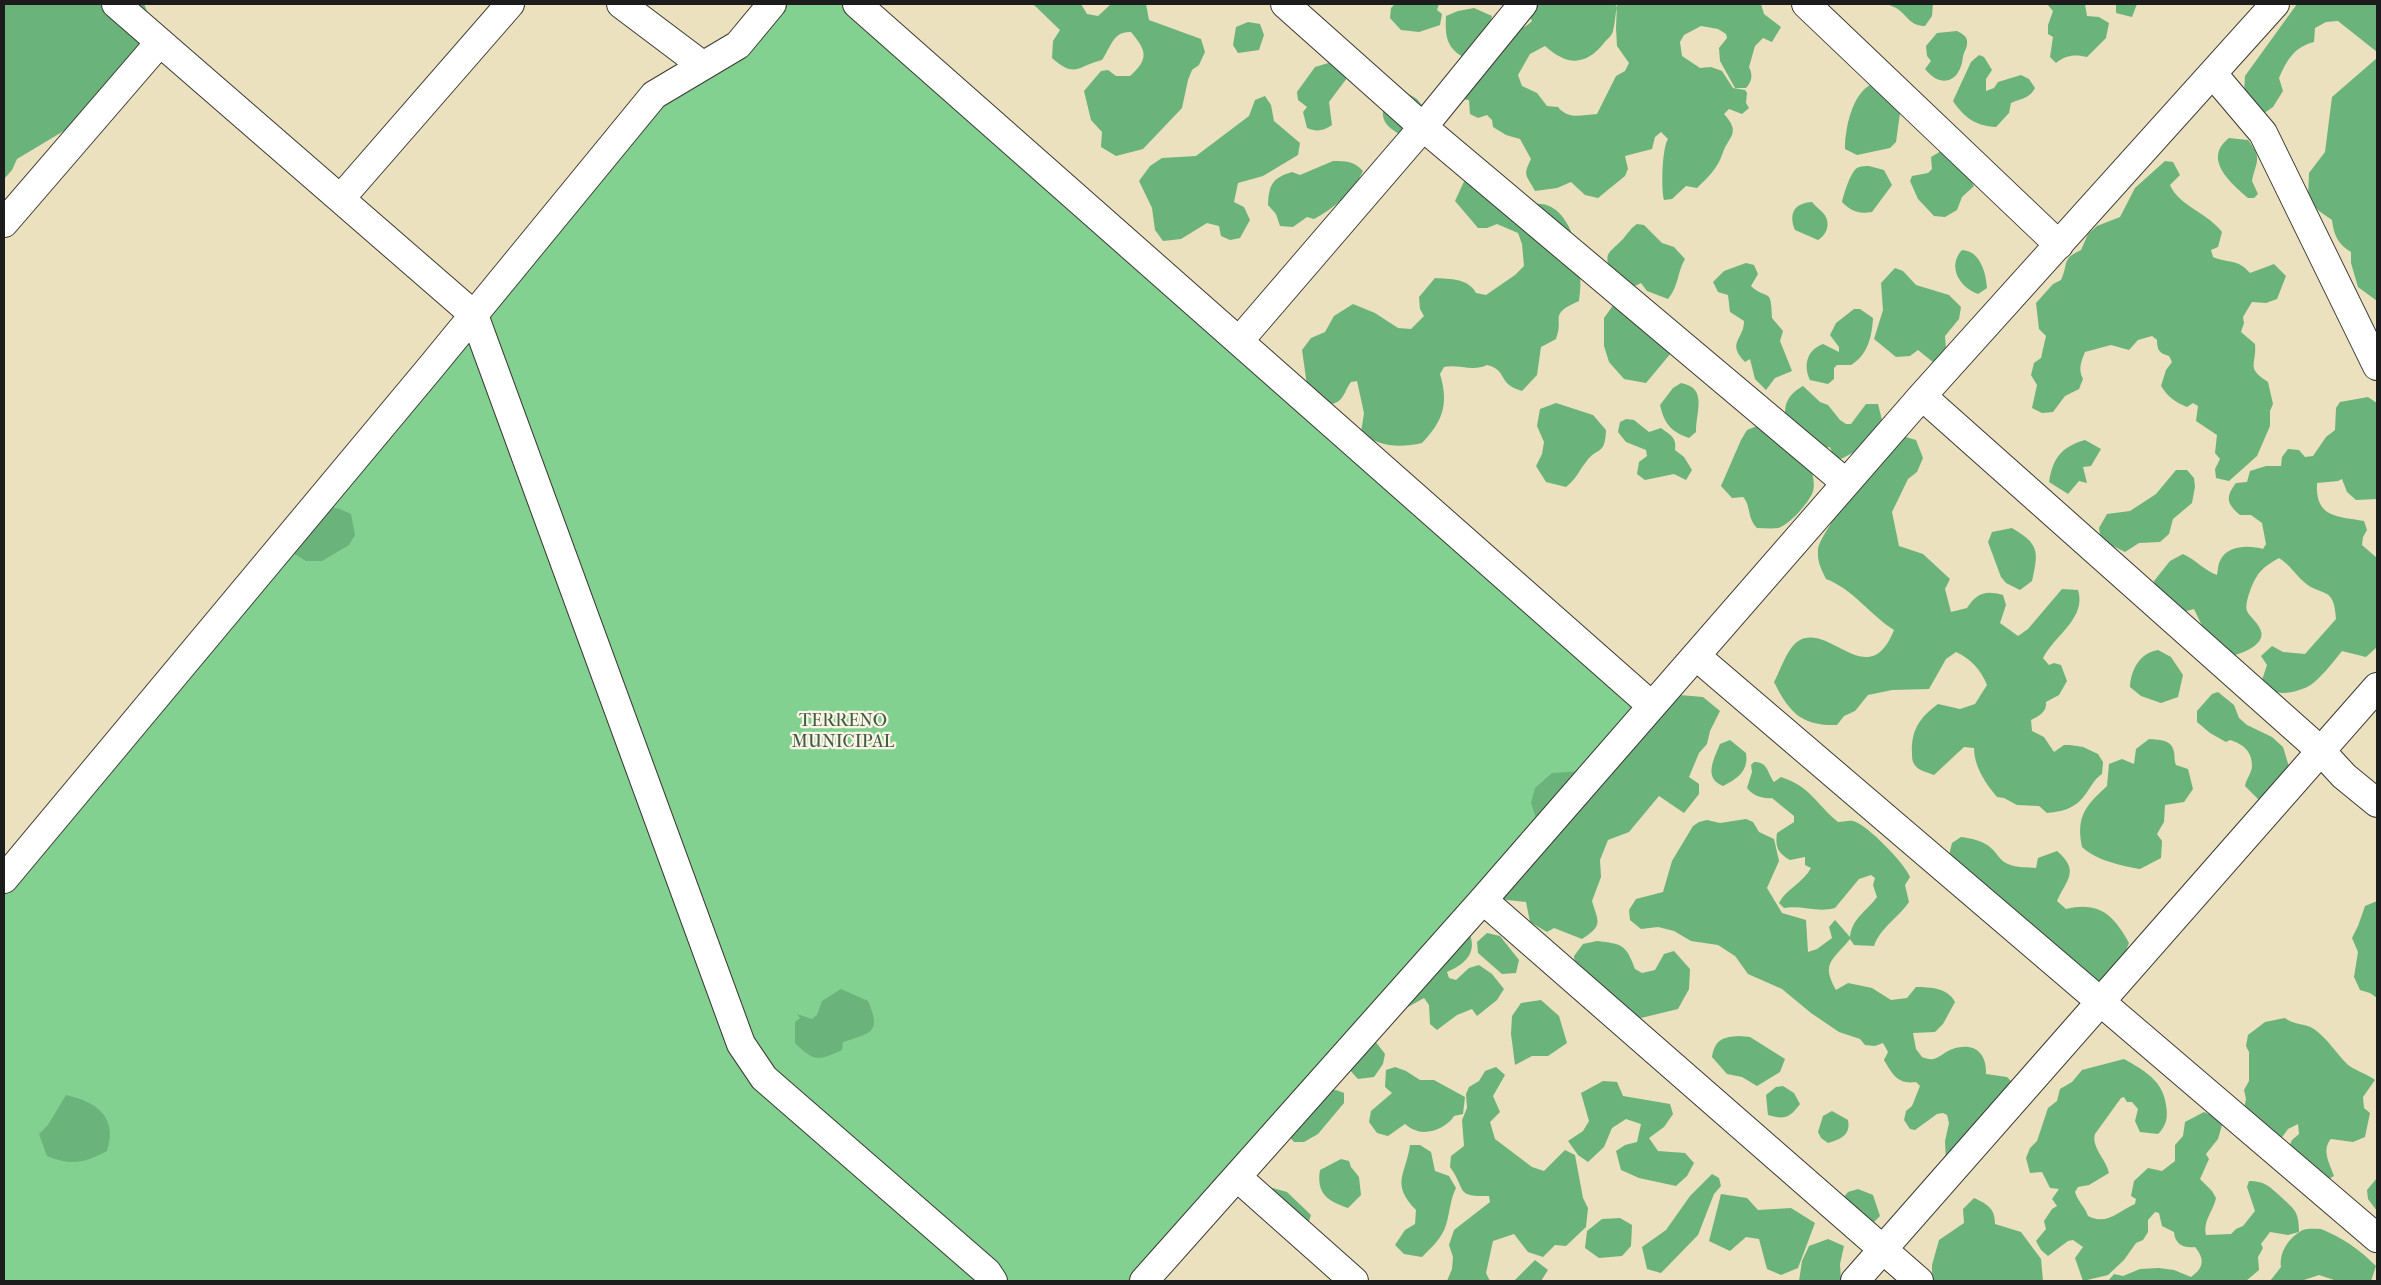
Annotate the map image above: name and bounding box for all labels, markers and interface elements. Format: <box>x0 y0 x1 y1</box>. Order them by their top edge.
park label: TERRENO MUNICIPAL <box>792 711 894 754</box>

